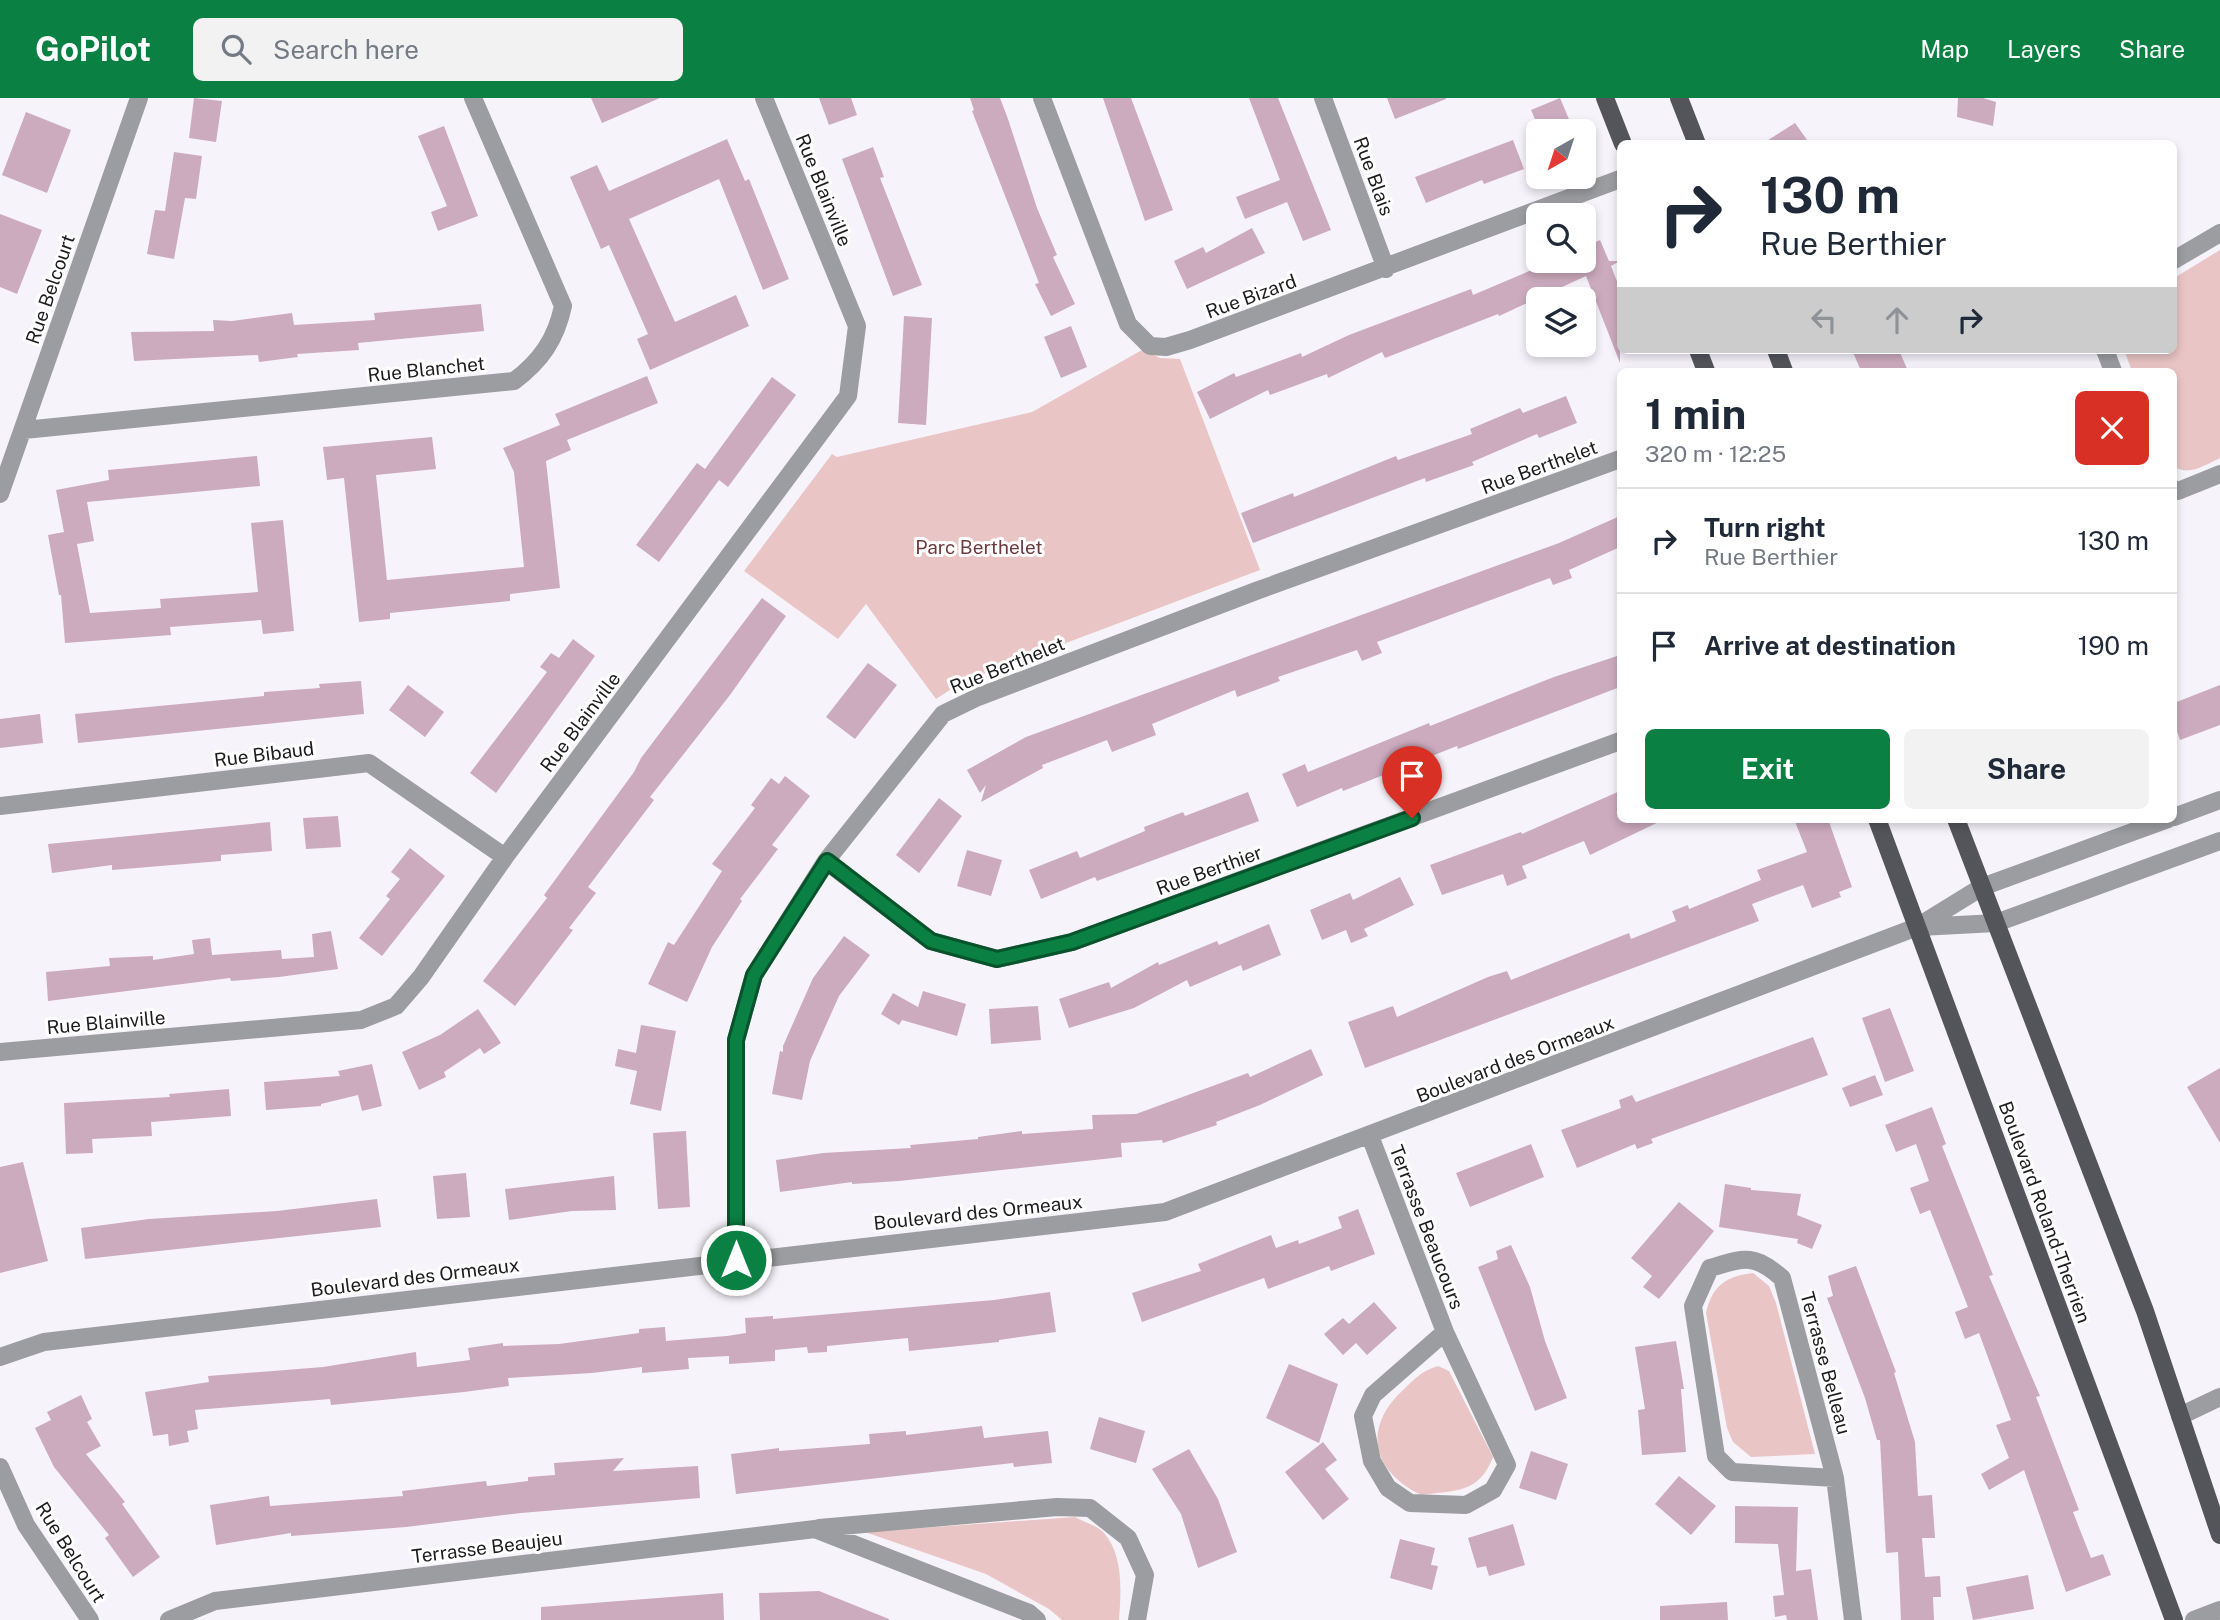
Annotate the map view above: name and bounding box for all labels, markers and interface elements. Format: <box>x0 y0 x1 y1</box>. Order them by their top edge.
search box <box>193 18 683 81</box>
text: GoPilot <box>35 30 151 68</box>
icon: search <box>217 30 255 68</box>
text: Search here <box>273 34 419 65</box>
text: Map <box>1920 35 1969 63</box>
text: Layers <box>2007 35 2081 63</box>
text: Share <box>2119 35 2185 63</box>
north arrow <box>1526 119 1596 189</box>
map controls <box>1526 119 1596 357</box>
street label: Rue Blainville <box>791 131 857 249</box>
street label: Rue Blais <box>1350 134 1398 218</box>
text: 130 m <box>1760 166 1900 224</box>
icon: right <box>1645 168 1736 259</box>
button: search <box>1526 203 1596 273</box>
text: Rue Berthier <box>1760 225 1947 262</box>
street label: Rue Belcourt <box>21 231 79 347</box>
street label: Rue Bizard <box>1203 269 1299 323</box>
button: layers <box>1526 287 1596 357</box>
icon: left <box>1805 301 1843 339</box>
icon: ahead <box>1878 301 1916 339</box>
icon: right <box>1951 301 1989 339</box>
street label: Rue Blanchet <box>366 352 486 386</box>
text: 1 min <box>1645 389 1746 438</box>
button: close <box>2075 391 2149 465</box>
street label: Rue Berthelet <box>1478 436 1600 498</box>
text: 320 m · 12:25 <box>1645 440 1786 467</box>
text: Turn right <box>1704 512 1826 543</box>
icon: right <box>1645 522 1683 560</box>
text: 130 m <box>2077 525 2149 556</box>
park label: Parc Berthelet <box>915 536 1043 558</box>
text: Rue Berthier <box>1704 543 1838 570</box>
icon: arrive <box>1645 627 1683 665</box>
text: Arrive at destination <box>1704 630 1956 661</box>
text: 190 m <box>2078 630 2149 661</box>
street label: Rue Berthelet <box>946 632 1068 698</box>
street label: Rue Blainville <box>535 668 625 776</box>
button: Exit <box>1645 729 1890 809</box>
button: Share <box>1904 729 2149 809</box>
street label: Rue Bibaud <box>213 737 315 771</box>
pin <box>1382 746 1442 818</box>
icon: arrive <box>1393 757 1431 795</box>
street label: Rue Berthier <box>1153 841 1265 899</box>
street label: Rue Blainville <box>46 1006 166 1038</box>
street label: Boulevard des Ormeaux <box>1413 1011 1617 1107</box>
street label: Boulevard Roland-Therrien <box>1995 1098 2095 1326</box>
street label: Terrasse Beaucours <box>1386 1142 1468 1312</box>
street label: Boulevard des Ormeaux <box>872 1190 1084 1234</box>
position arrow <box>699 1223 773 1297</box>
street label: Boulevard des Ormeaux <box>309 1253 521 1301</box>
street label: Terrasse Belleau <box>1796 1289 1856 1437</box>
street label: Rue Belcourt <box>31 1498 111 1606</box>
street label: Terrasse Beaujeu <box>410 1527 564 1567</box>

